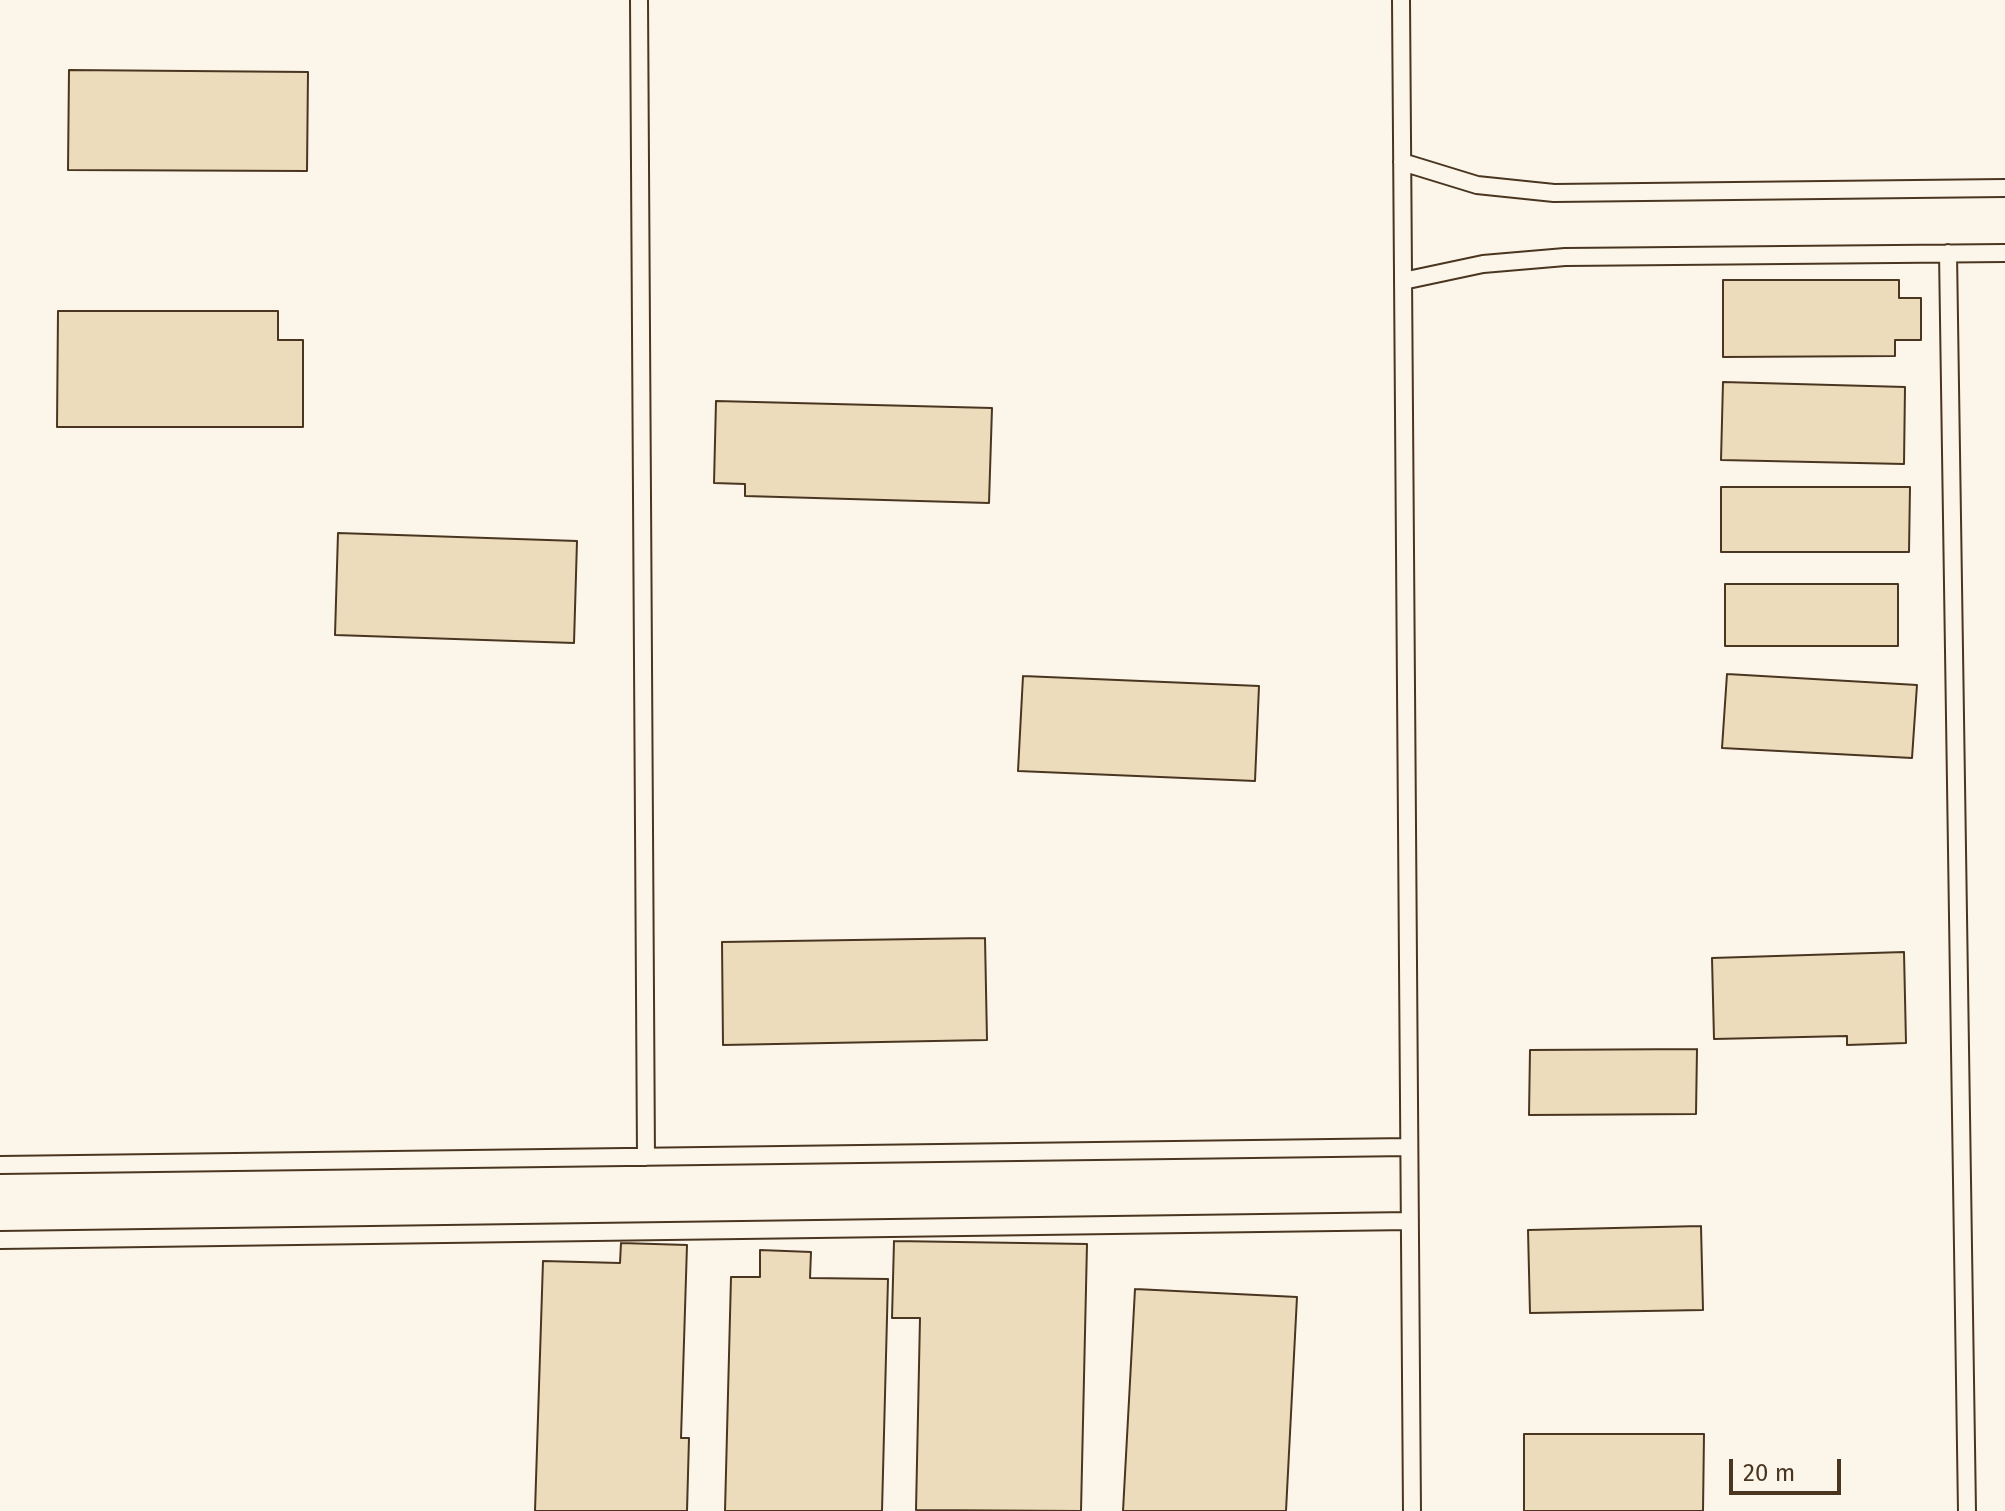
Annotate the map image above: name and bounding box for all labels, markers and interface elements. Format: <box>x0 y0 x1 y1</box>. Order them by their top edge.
scale bar <box>1733 1443 1845 1493</box>
text: 20 m <box>1743 1459 1795 1487</box>

